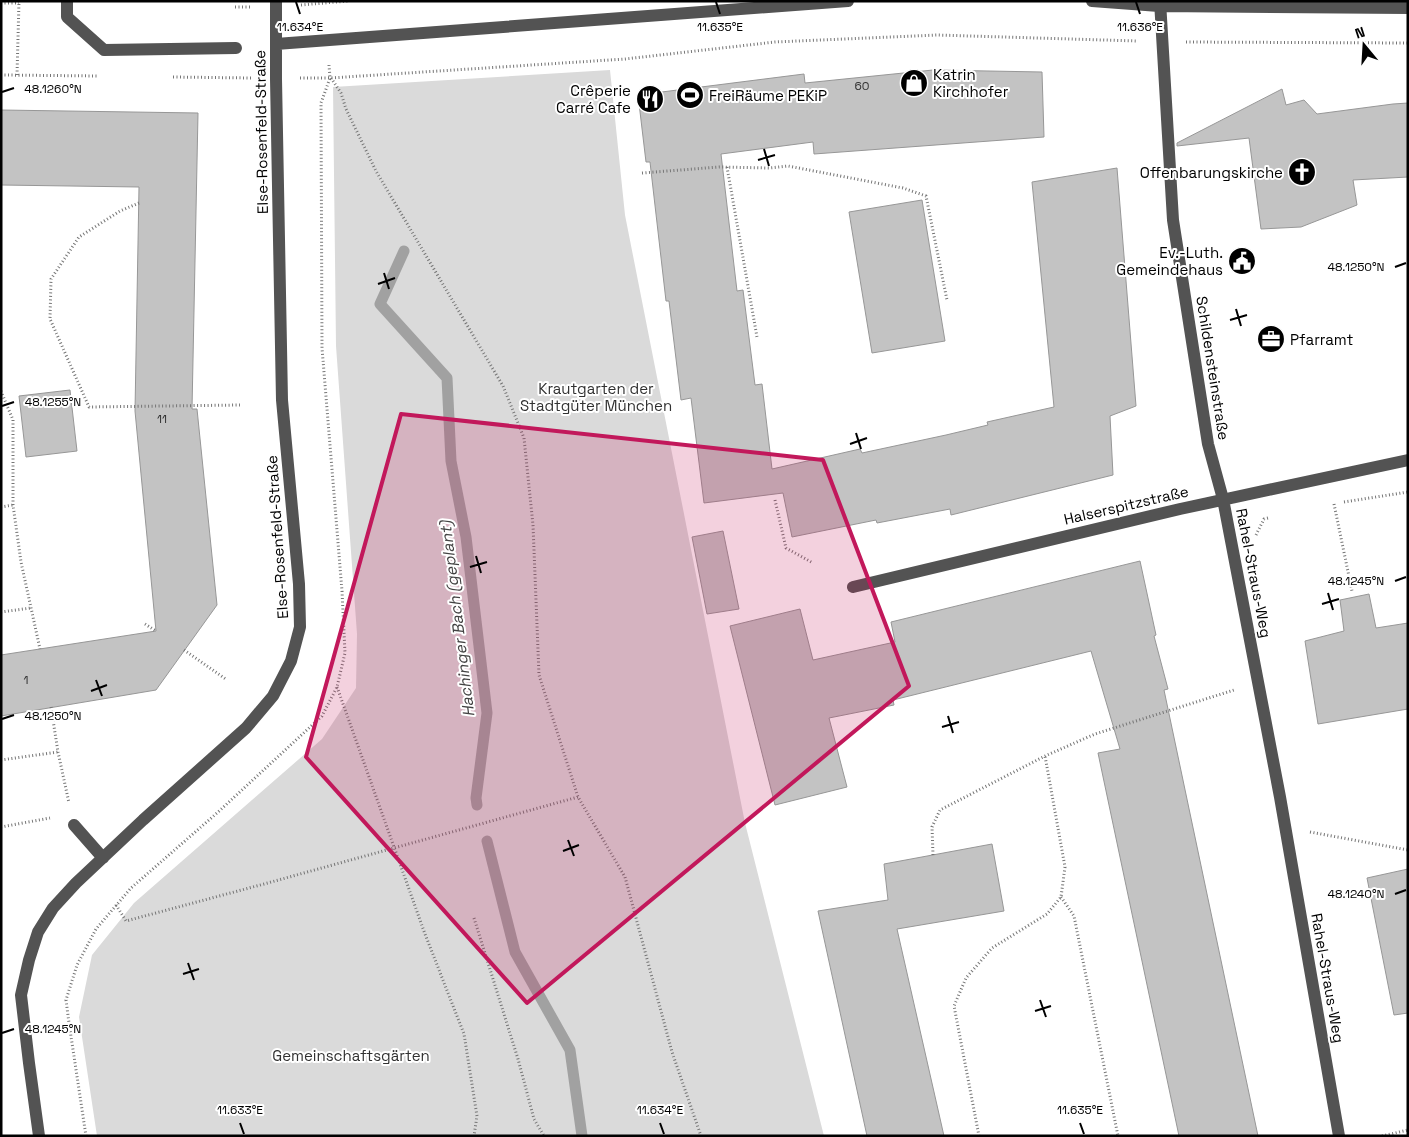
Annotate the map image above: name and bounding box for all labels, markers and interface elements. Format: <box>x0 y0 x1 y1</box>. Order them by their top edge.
text: 11.634°E <box>277 19 323 35</box>
text: 11.635°E <box>697 19 743 35</box>
text: 11.636°E <box>1117 19 1163 35</box>
north arrow <box>1339 20 1389 70</box>
text: N <box>1353 23 1367 43</box>
street label: Else-Rosenfeld-Straße <box>250 50 272 214</box>
place label: Katrin Kirchhofer <box>933 65 1009 101</box>
shop icon: Katrin Kirchhofer <box>899 68 929 98</box>
house number: 60 <box>854 78 870 94</box>
sports icon: FreiRäume PEKiP <box>675 80 705 110</box>
text: 48.1260°N <box>24 81 82 97</box>
place label: Crêperie Carré Cafe <box>556 81 631 117</box>
restaurant icon: Crêperie Carré Cafe <box>635 84 665 114</box>
place label: FreiRäume PEKiP <box>709 86 827 105</box>
church icon: Offenbarungskirche <box>1287 157 1317 187</box>
place label: Offenbarungskirche <box>1140 163 1283 182</box>
place label: Ev.-Luth. Gemeindehaus <box>1116 243 1223 279</box>
public building icon: Ev.-Luth. Gemeindehaus <box>1227 246 1257 276</box>
text: 48.1250°N <box>1327 259 1385 275</box>
street label: Schildensteinstraße <box>1192 295 1234 441</box>
office icon: Pfarramt <box>1256 324 1286 354</box>
place label: Pfarramt <box>1290 330 1353 349</box>
park label: Krautgarten der Stadtgüter München <box>520 379 672 415</box>
text: 48.1255°N <box>25 394 81 410</box>
house number: 11 <box>157 411 167 427</box>
street label: Else-Rosenfeld-Straße <box>262 454 292 619</box>
street label: Halserspitzstraße <box>1062 481 1190 529</box>
street label: Rahel-Straus-Weg <box>1232 507 1276 639</box>
water label: Hachinger Bach (geplant) <box>434 518 479 718</box>
text: 48.1245°N <box>1328 573 1384 589</box>
house number: 1 <box>23 672 29 688</box>
text: 48.1250°N <box>24 708 82 724</box>
text: 48.1240°N <box>1327 886 1385 902</box>
street label: Rahel-Straus-Weg <box>1307 912 1349 1044</box>
text: 48.1245°N <box>25 1021 81 1037</box>
park label: Gemeinschaftsgärten <box>272 1046 430 1065</box>
text: 11.633°E <box>217 1102 263 1118</box>
text: 11.634°E <box>637 1102 683 1118</box>
text: 11.635°E <box>1057 1102 1103 1118</box>

